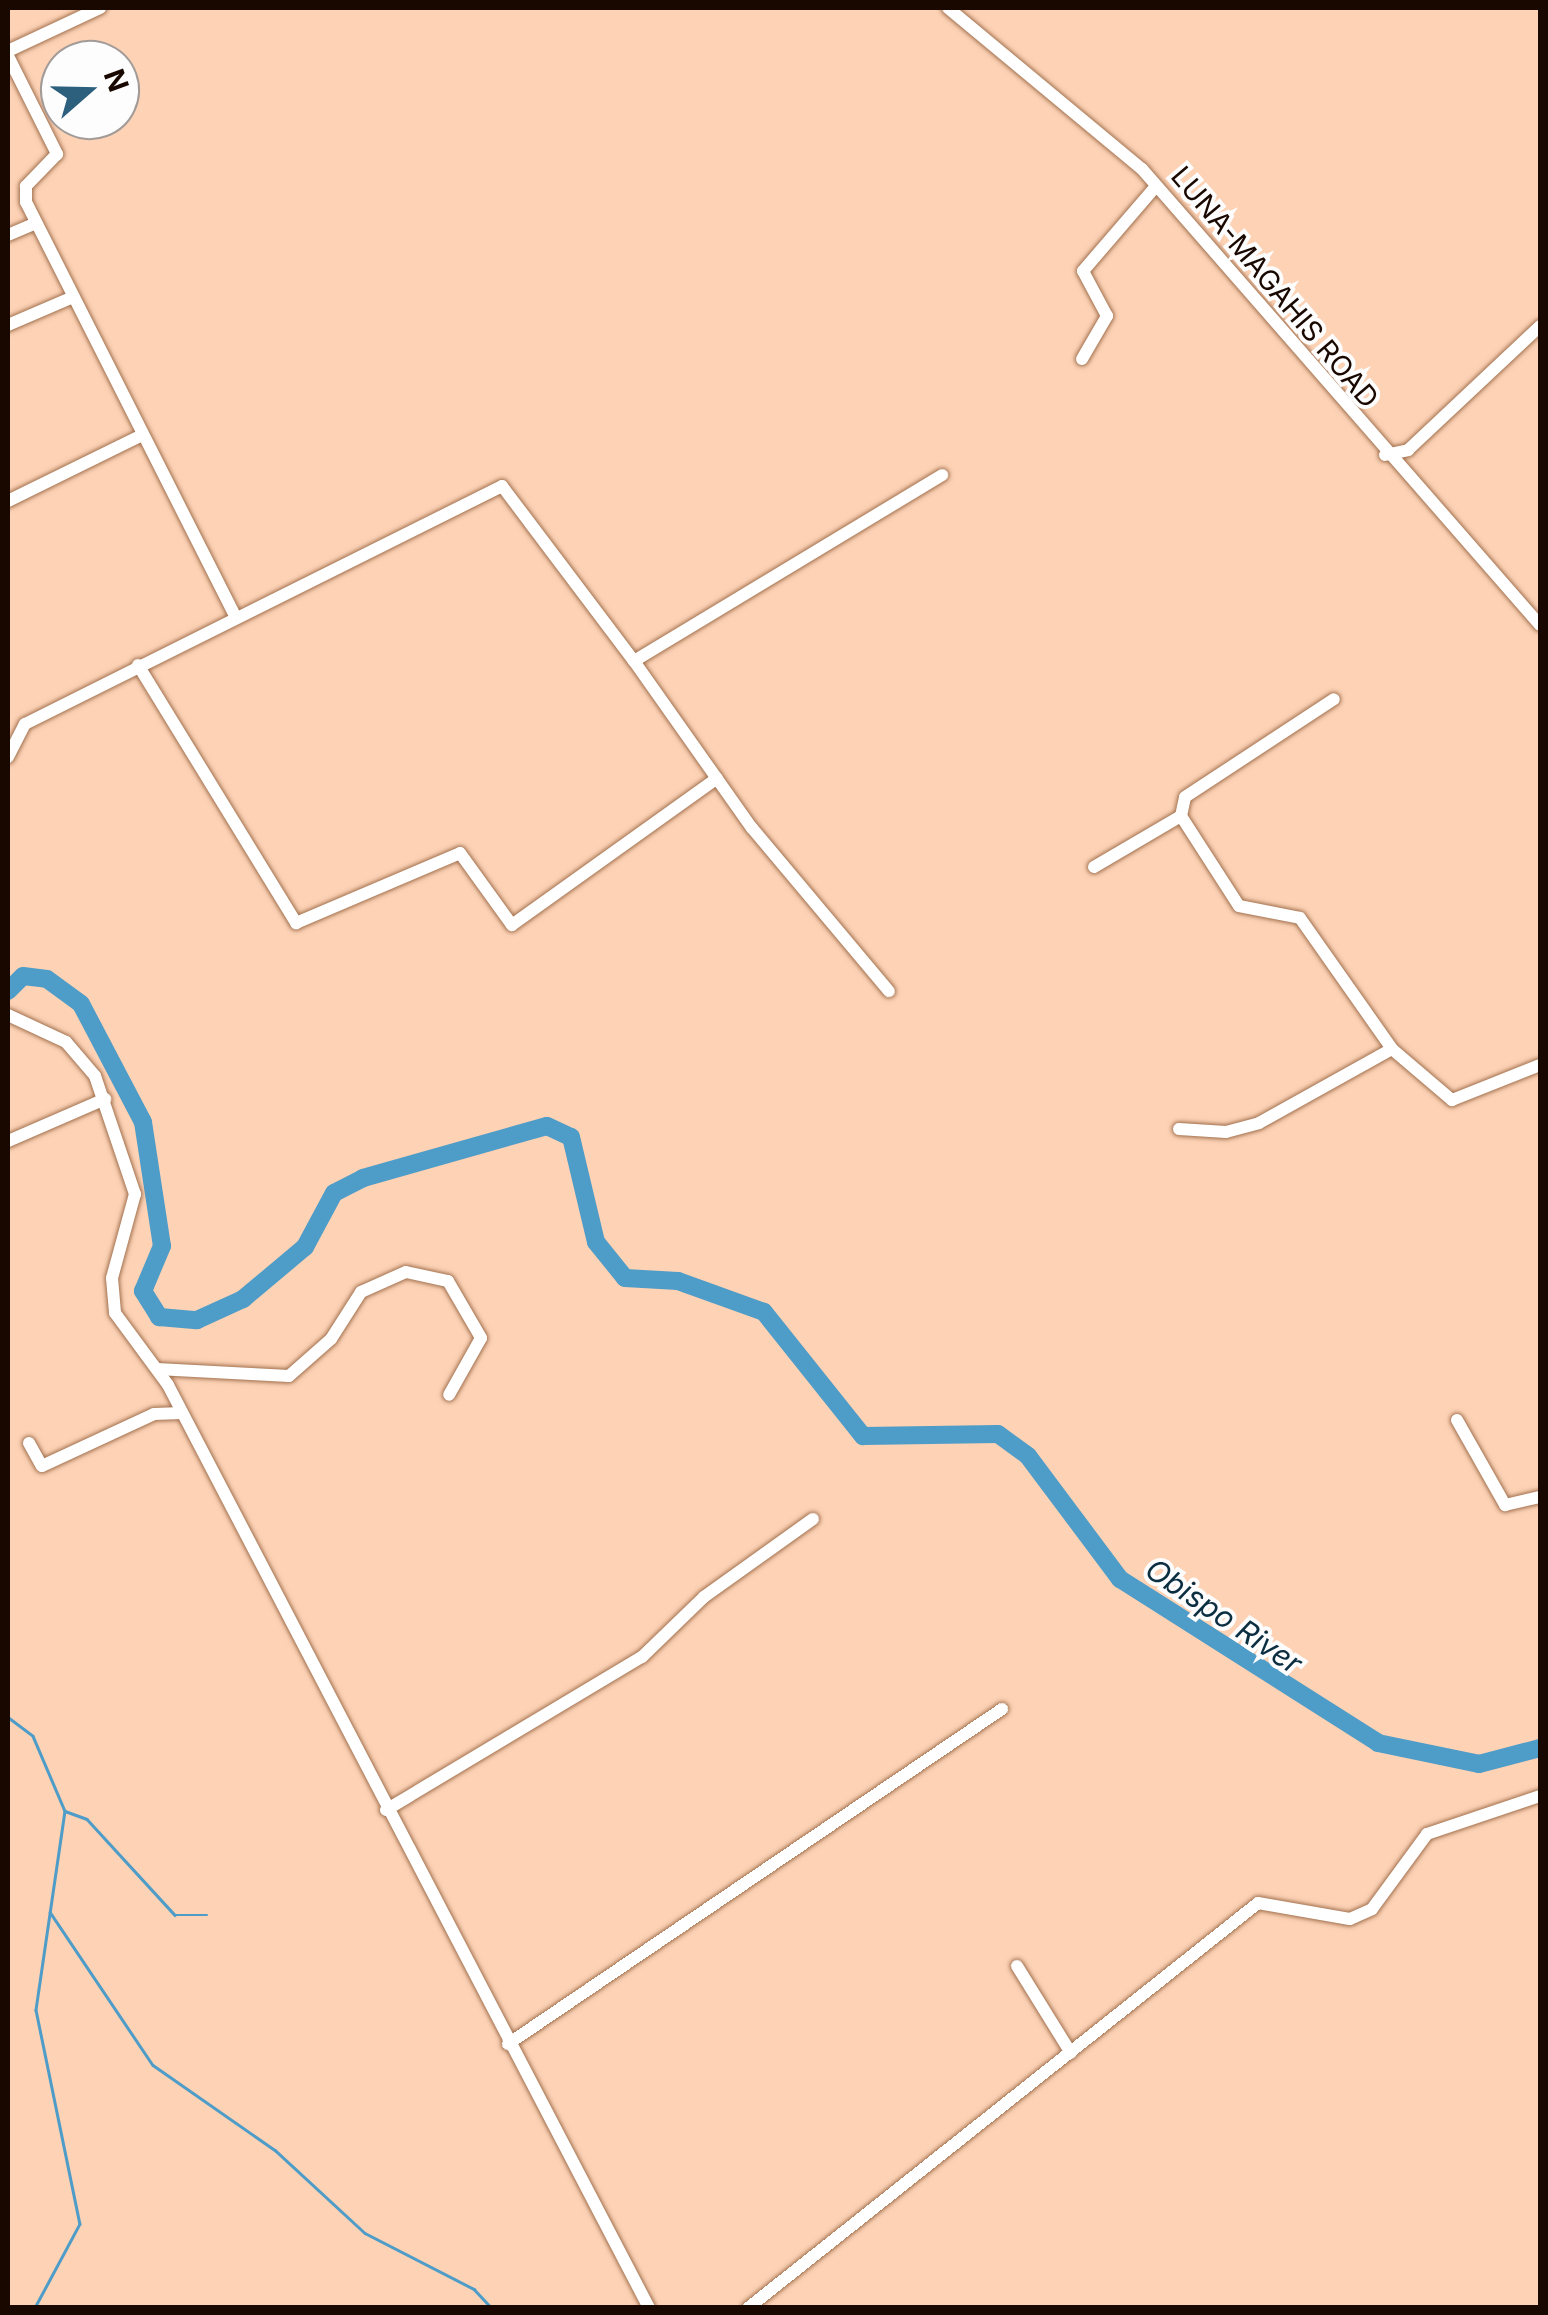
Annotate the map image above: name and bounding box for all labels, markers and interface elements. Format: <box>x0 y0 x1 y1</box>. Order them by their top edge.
north arrow <box>40 40 140 140</box>
text: N <box>97 65 136 96</box>
street label: LUNA-MAGAHIS ROAD <box>1164 160 1386 414</box>
water label: Obispo River <box>1139 1551 1309 1681</box>

